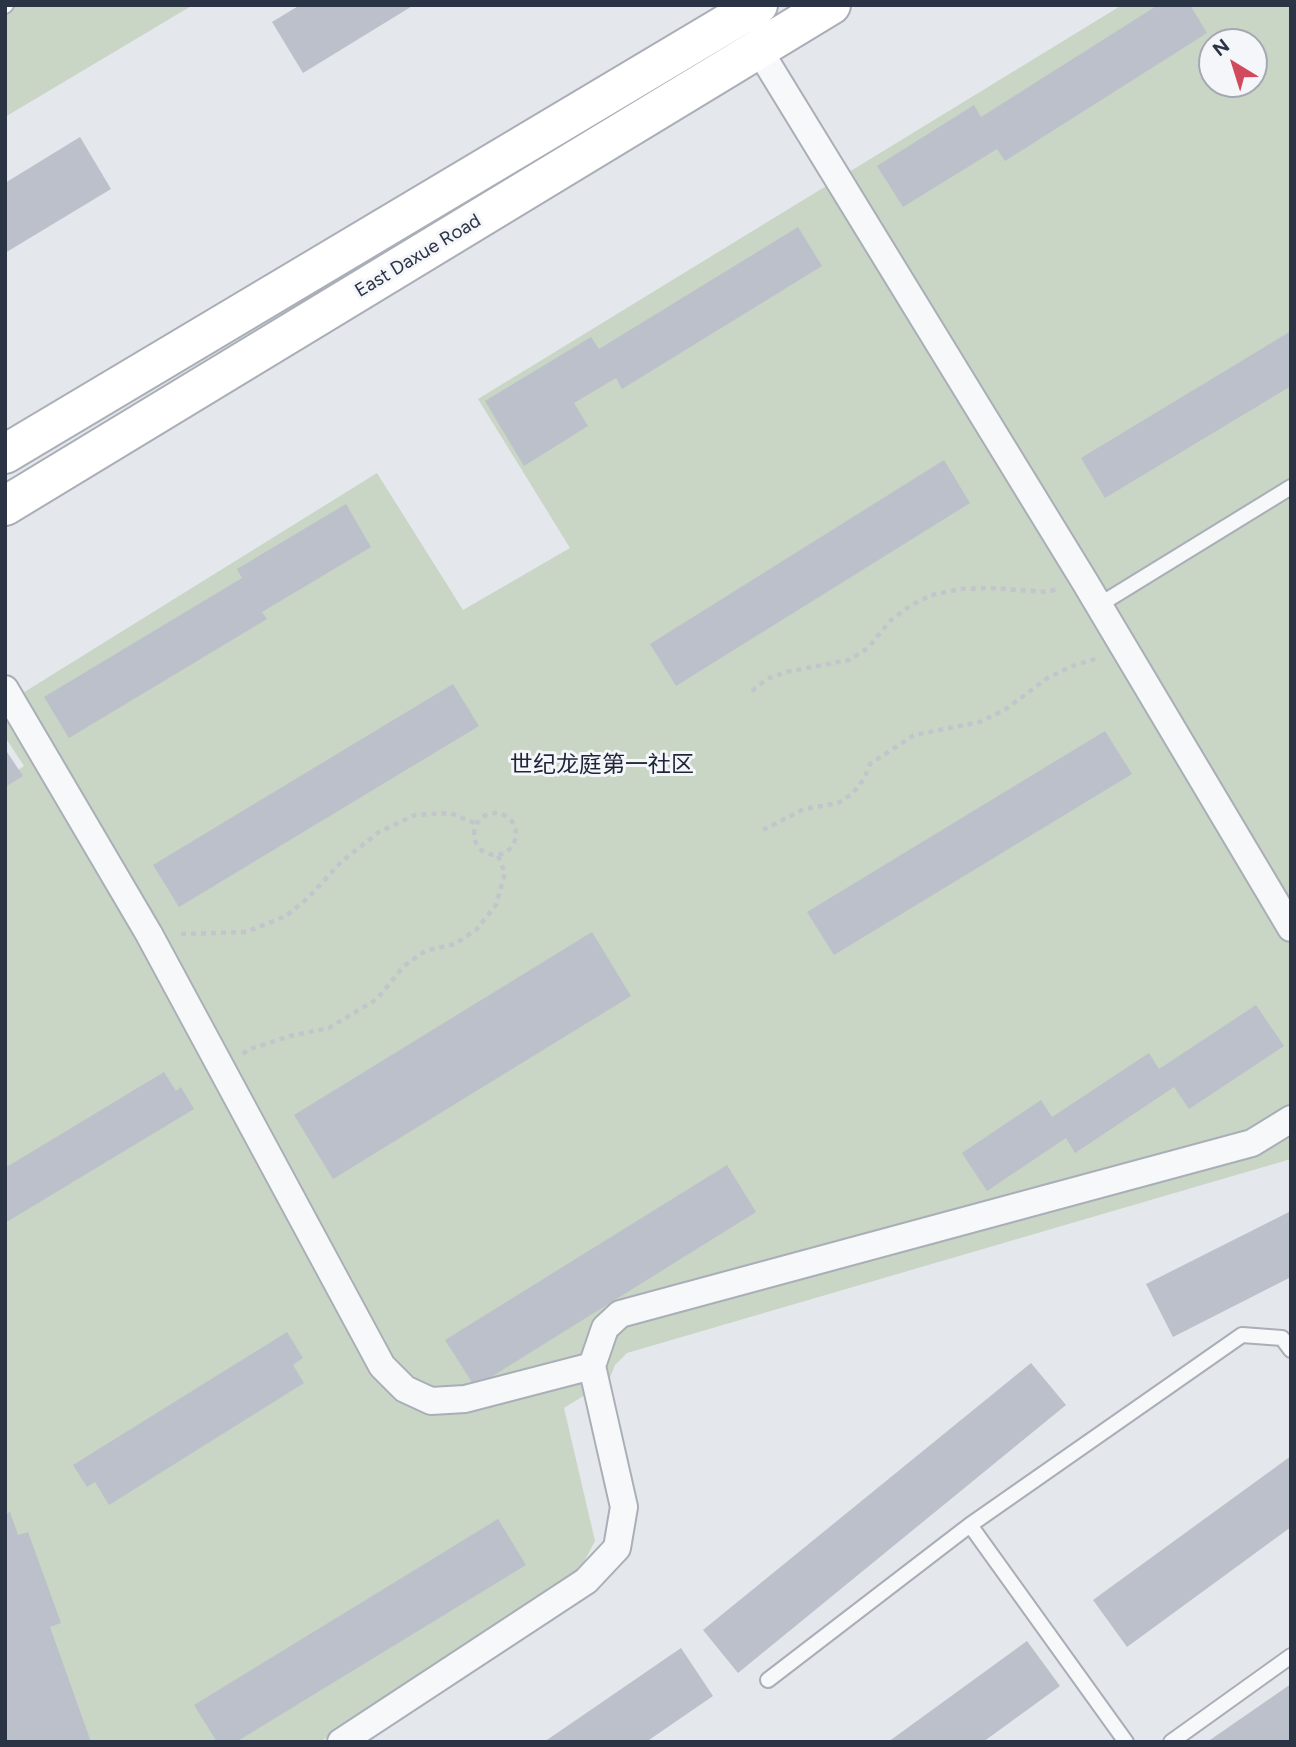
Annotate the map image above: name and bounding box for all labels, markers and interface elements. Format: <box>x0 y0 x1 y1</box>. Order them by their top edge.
north arrow <box>1198 28 1268 98</box>
text: N <box>1208 34 1234 61</box>
street label: East Daxue Road <box>351 209 485 303</box>
district label: 世纪龙庭第一社区 <box>510 751 694 779</box>

